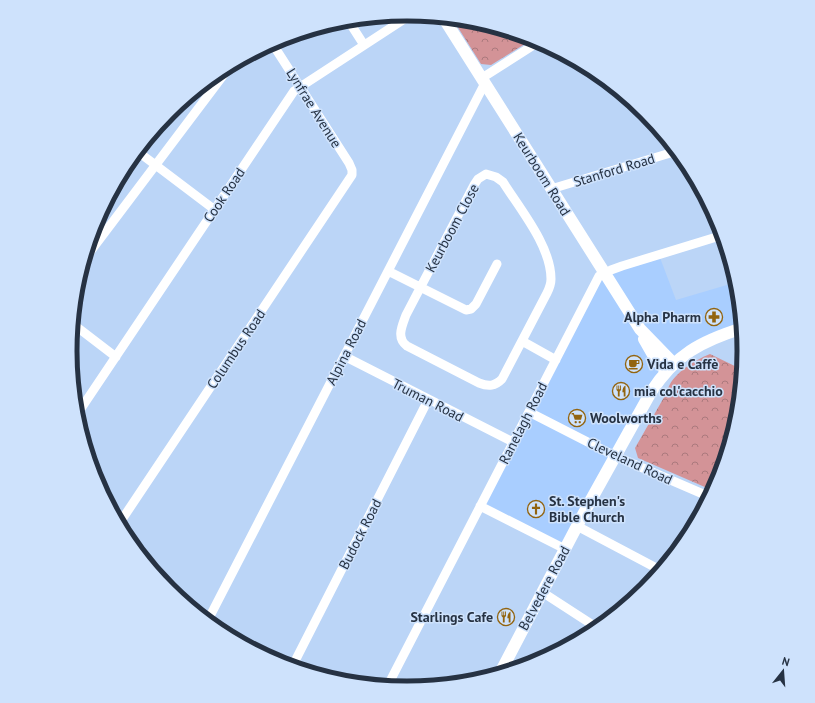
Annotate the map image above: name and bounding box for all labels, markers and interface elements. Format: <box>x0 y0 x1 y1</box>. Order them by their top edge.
street label: Lynfrae Avenue <box>282 65 346 151</box>
street label: Keurboom Road <box>509 129 575 219</box>
street label: Stanford Road <box>571 149 657 191</box>
street label: Cook Road <box>199 164 249 226</box>
street label: Keurboom Close <box>421 181 483 275</box>
street label: Columbus Road <box>203 306 269 392</box>
pharmacy icon: Alpha Pharm <box>704 307 724 327</box>
place label: Alpha Pharm <box>624 308 701 326</box>
street label: Alpina Road <box>322 316 370 388</box>
cafe icon: Vida e Caffè <box>624 354 644 374</box>
place label: Vida e Caffè <box>646 355 718 373</box>
street label: Truman Road <box>389 374 467 426</box>
street label: Ranelagh Road <box>495 379 551 467</box>
restaurant icon: mia col'cacchio <box>611 381 631 401</box>
place label: mia col'cacchio <box>634 382 723 400</box>
supermarket icon: Woolworths <box>567 408 587 428</box>
place label: Woolworths <box>590 409 662 427</box>
street label: Cleveland Road <box>584 433 676 489</box>
place label: St. Stephen's Bible Church <box>549 492 625 526</box>
street label: Budock Road <box>335 496 385 572</box>
church icon: St. Stephen's Bible Church <box>526 499 546 519</box>
street label: Belvedere Road <box>514 543 574 633</box>
restaurant icon: Starlings Cafe <box>496 607 516 627</box>
place label: Starlings Cafe <box>410 608 493 626</box>
north arrow <box>763 651 803 691</box>
text: N <box>780 654 791 669</box>

